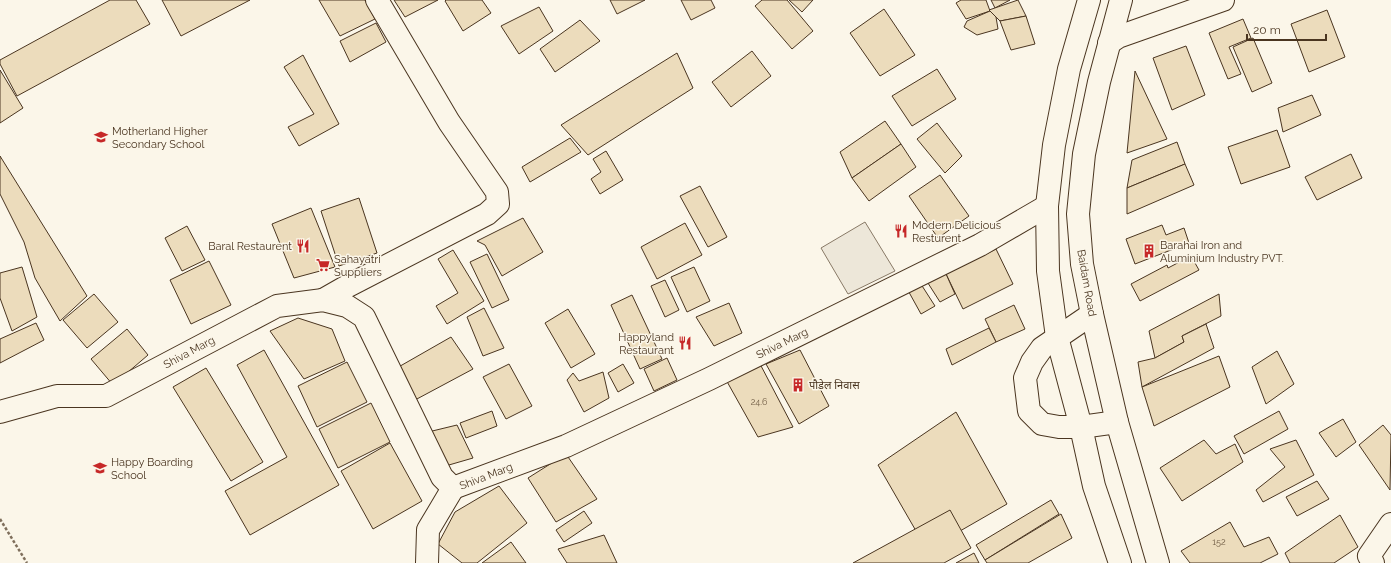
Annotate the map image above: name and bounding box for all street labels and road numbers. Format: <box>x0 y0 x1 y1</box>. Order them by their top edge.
street label: Baidam Road <box>1074 249 1099 318</box>
street label: Shiva Marg <box>754 325 810 362</box>
street label: Shiva Marg <box>161 334 217 371</box>
street label: Shiva Marg <box>458 460 515 493</box>

